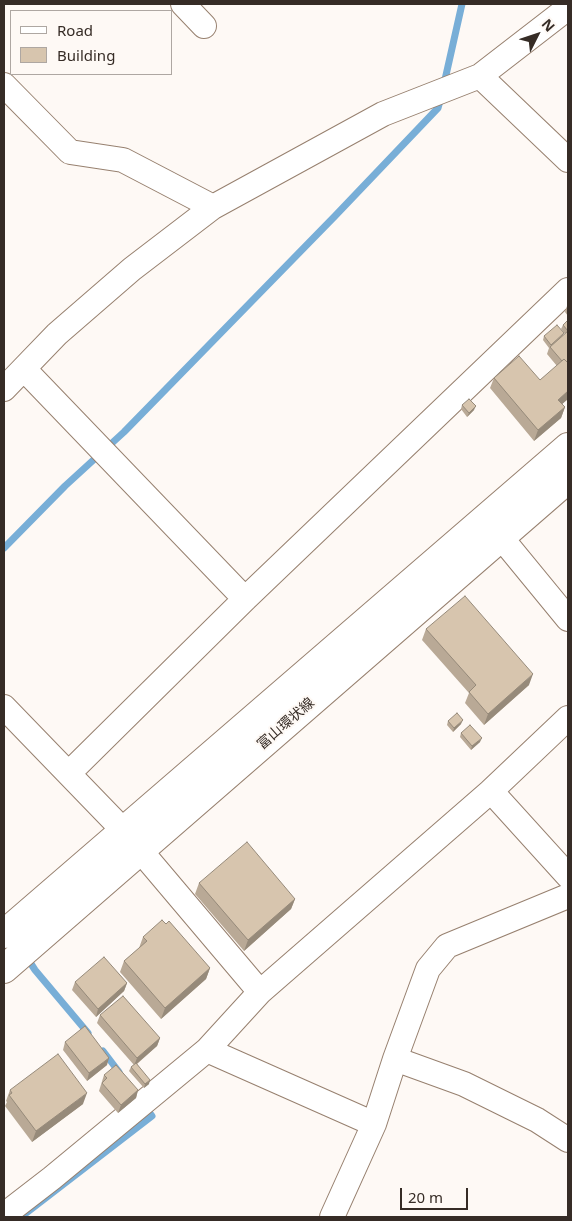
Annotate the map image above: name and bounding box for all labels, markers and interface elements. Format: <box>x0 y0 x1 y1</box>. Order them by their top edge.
legend <box>10 10 172 75</box>
north arrow <box>512 10 562 60</box>
text: N <box>538 14 560 35</box>
text: Road <box>57 20 93 40</box>
text: Building <box>57 45 115 65</box>
street label: 富山環状線 <box>254 695 318 753</box>
scale bar <box>402 1178 470 1210</box>
text: 20 m <box>408 1187 443 1207</box>

